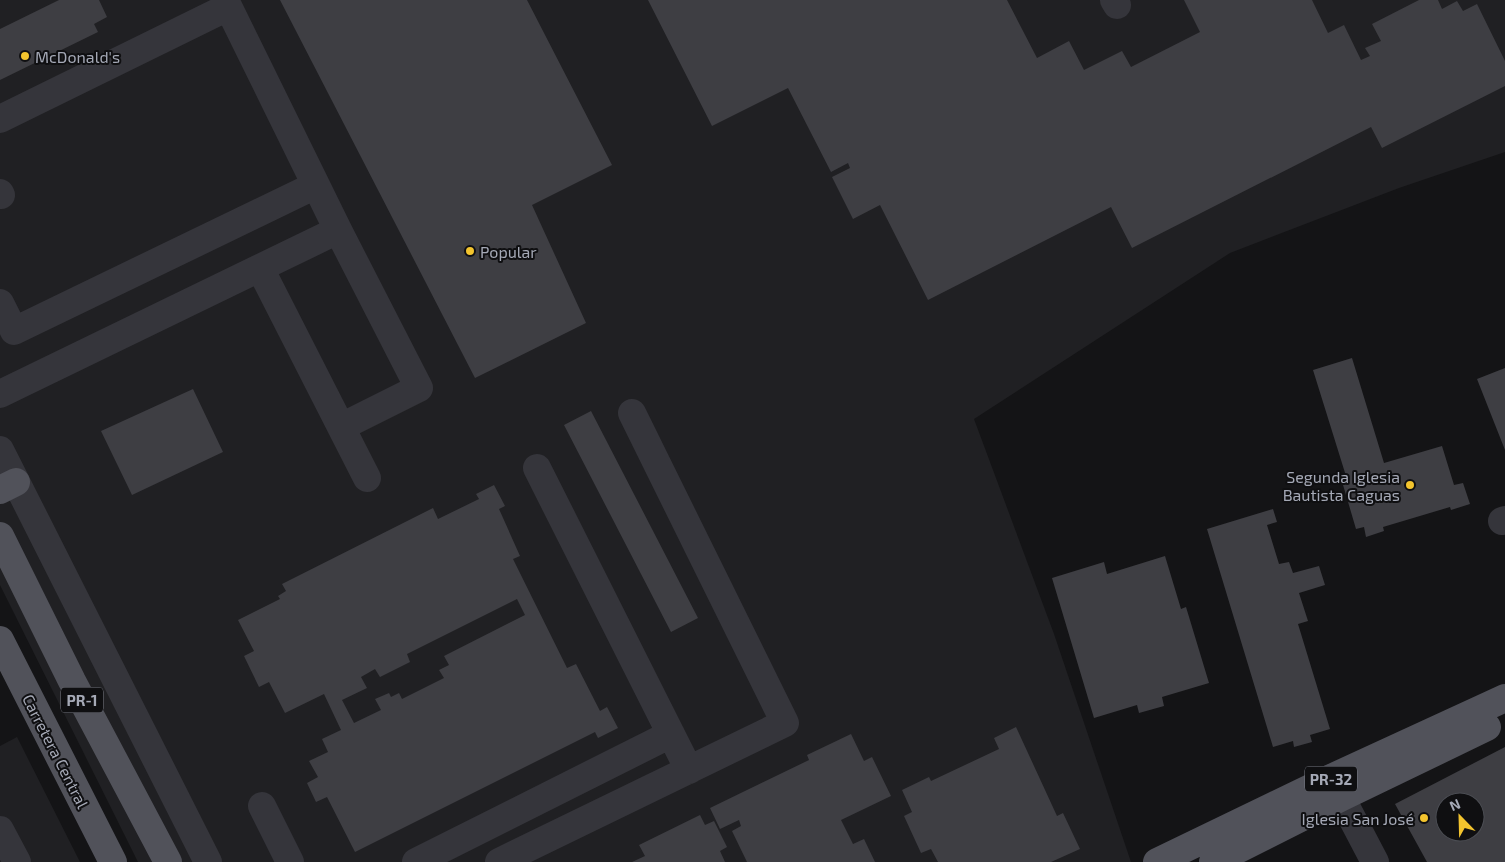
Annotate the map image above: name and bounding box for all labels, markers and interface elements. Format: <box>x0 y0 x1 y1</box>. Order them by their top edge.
place label: McDonald's <box>35 47 120 66</box>
marker: McDonald's <box>19 50 31 62</box>
place label: Popular <box>480 242 537 261</box>
marker: Popular <box>464 245 476 257</box>
place label: Segunda Iglesia Bautista Caguas <box>1283 467 1400 504</box>
marker: Segunda Iglesia Bautista Caguas <box>1404 479 1416 491</box>
road number: PR-1 <box>61 688 103 712</box>
street label: Carretera Central <box>19 691 93 811</box>
road number: PR-32 <box>1305 766 1357 792</box>
north arrow <box>1435 792 1485 842</box>
text: N <box>1447 795 1463 814</box>
place label: Iglesia San José <box>1302 809 1414 828</box>
marker: Iglesia San José <box>1418 812 1430 824</box>

